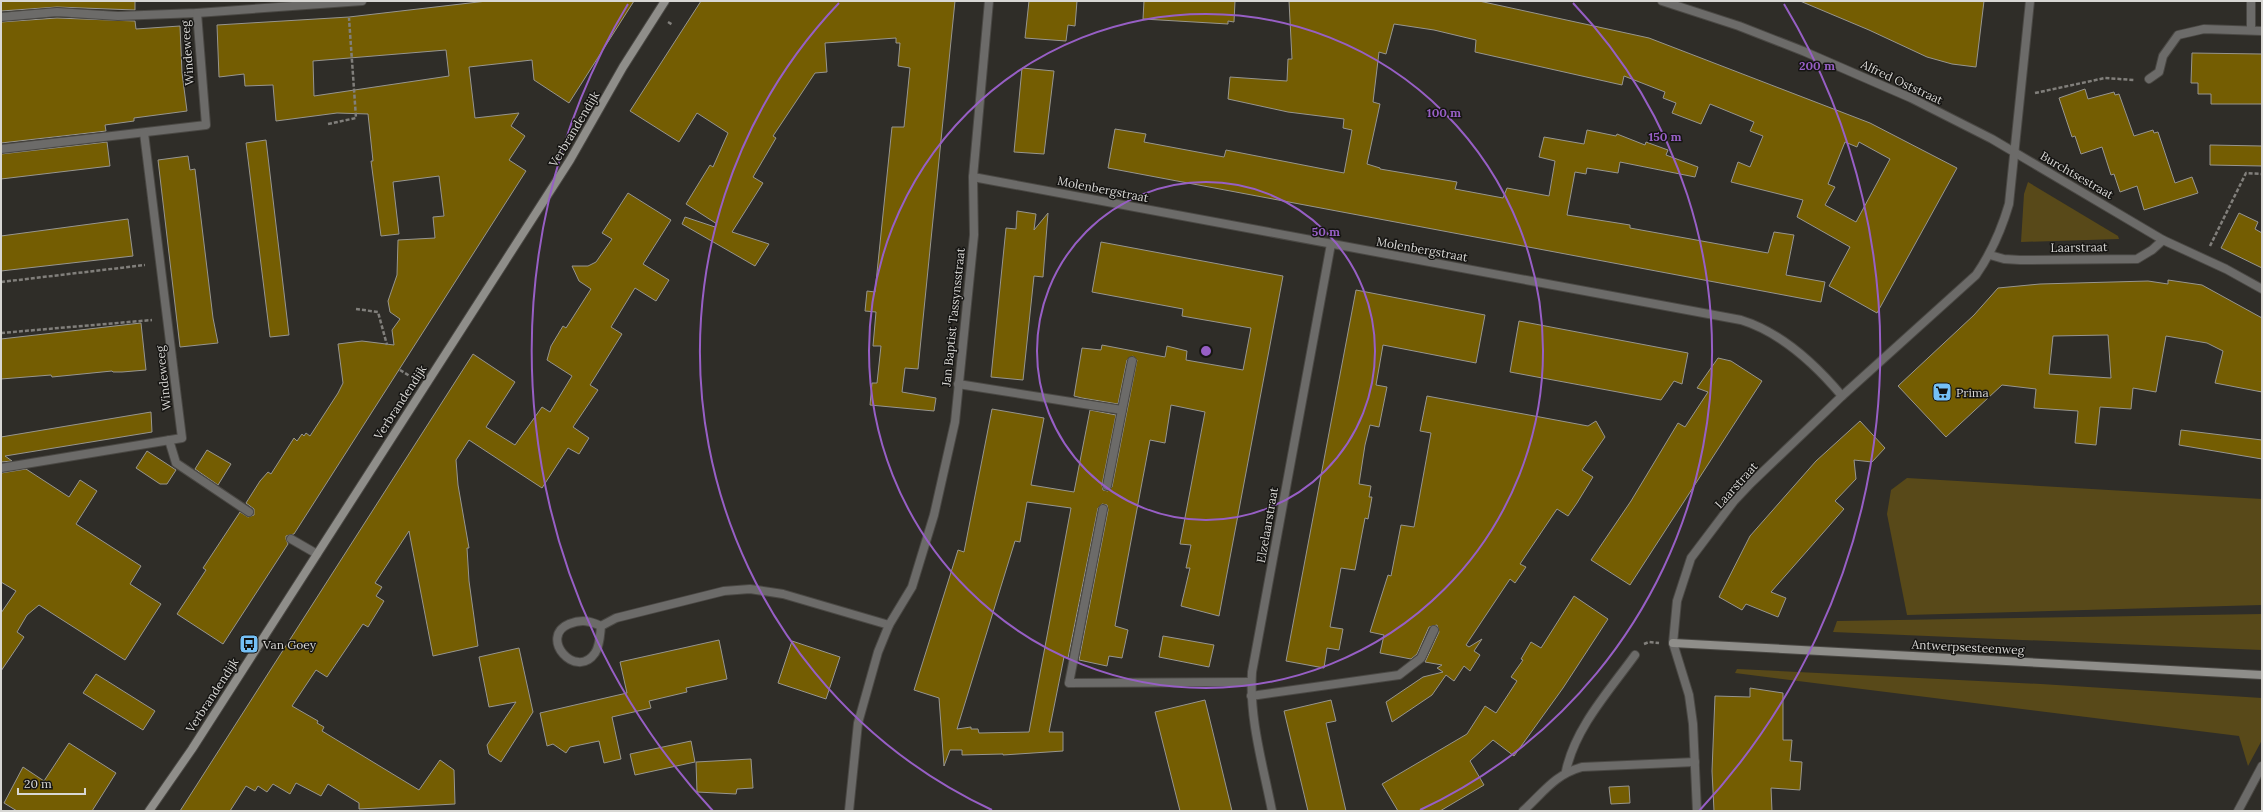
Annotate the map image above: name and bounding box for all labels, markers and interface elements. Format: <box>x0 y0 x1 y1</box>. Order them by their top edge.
street label: Windeweeg <box>177 20 197 86</box>
street label: Alfred Oststraat <box>1858 56 1946 108</box>
text: 200 m <box>1799 58 1835 73</box>
street label: Verbrandendijk <box>545 88 603 170</box>
text: 100 m <box>1427 105 1461 120</box>
text: 150 m <box>1648 129 1682 144</box>
street label: Burchtsestraat <box>2038 148 2117 202</box>
street label: Molenbergstraat <box>1056 173 1150 205</box>
text: 50 m <box>1312 224 1340 239</box>
street label: Molenbergstraat <box>1375 234 1469 264</box>
street label: Laarstraat <box>2050 239 2108 255</box>
street label: Jan Baptist Tassynsstraat <box>938 247 968 388</box>
street label: Windeweeg <box>152 344 174 411</box>
centre of rings <box>1199 344 1213 358</box>
street label: Verbrandendijk <box>370 362 430 443</box>
supermarket icon: Prima <box>1931 381 1953 403</box>
place label: Prima <box>1956 385 1989 400</box>
street label: Laarstraat <box>1711 459 1761 511</box>
street label: Elzelaarstraat <box>1253 486 1281 564</box>
bus stop icon: Van Goey <box>238 633 260 655</box>
place label: Van Goey <box>262 637 317 652</box>
street label: Antwerpsesteenweg <box>1910 637 2025 657</box>
street label: Verbrandendijk <box>182 655 242 736</box>
scale bar <box>18 770 85 796</box>
text: 20 m <box>24 776 52 791</box>

